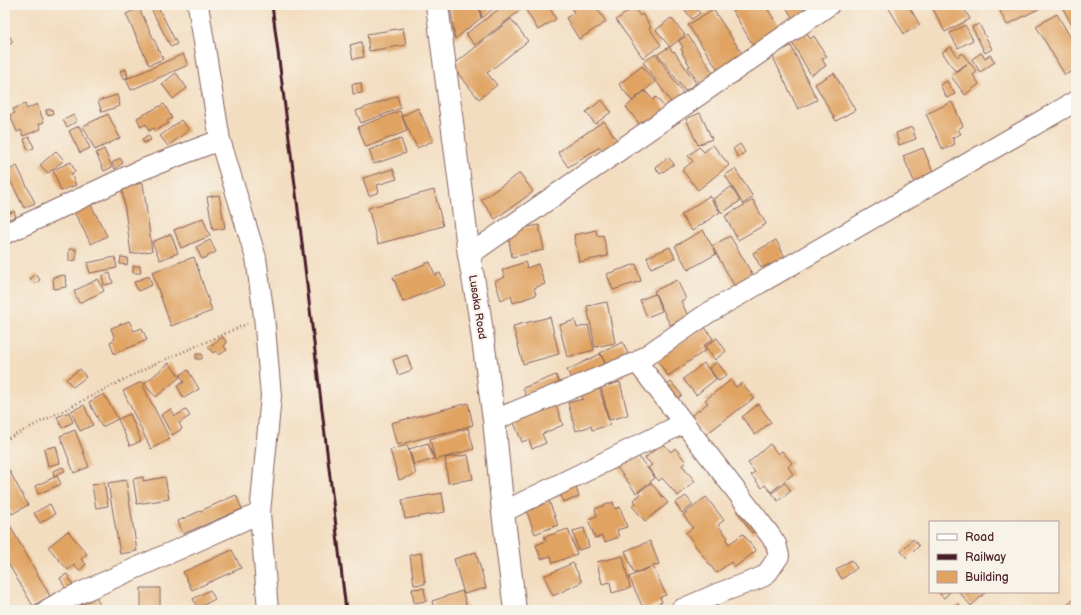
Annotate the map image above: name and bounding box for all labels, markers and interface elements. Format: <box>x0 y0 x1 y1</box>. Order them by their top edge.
street label: Lusaka Road <box>466 274 489 340</box>
legend <box>929 521 1059 593</box>
text: Road <box>965 530 994 545</box>
text: Railway <box>965 550 1007 565</box>
text: Building <box>965 570 1009 585</box>

